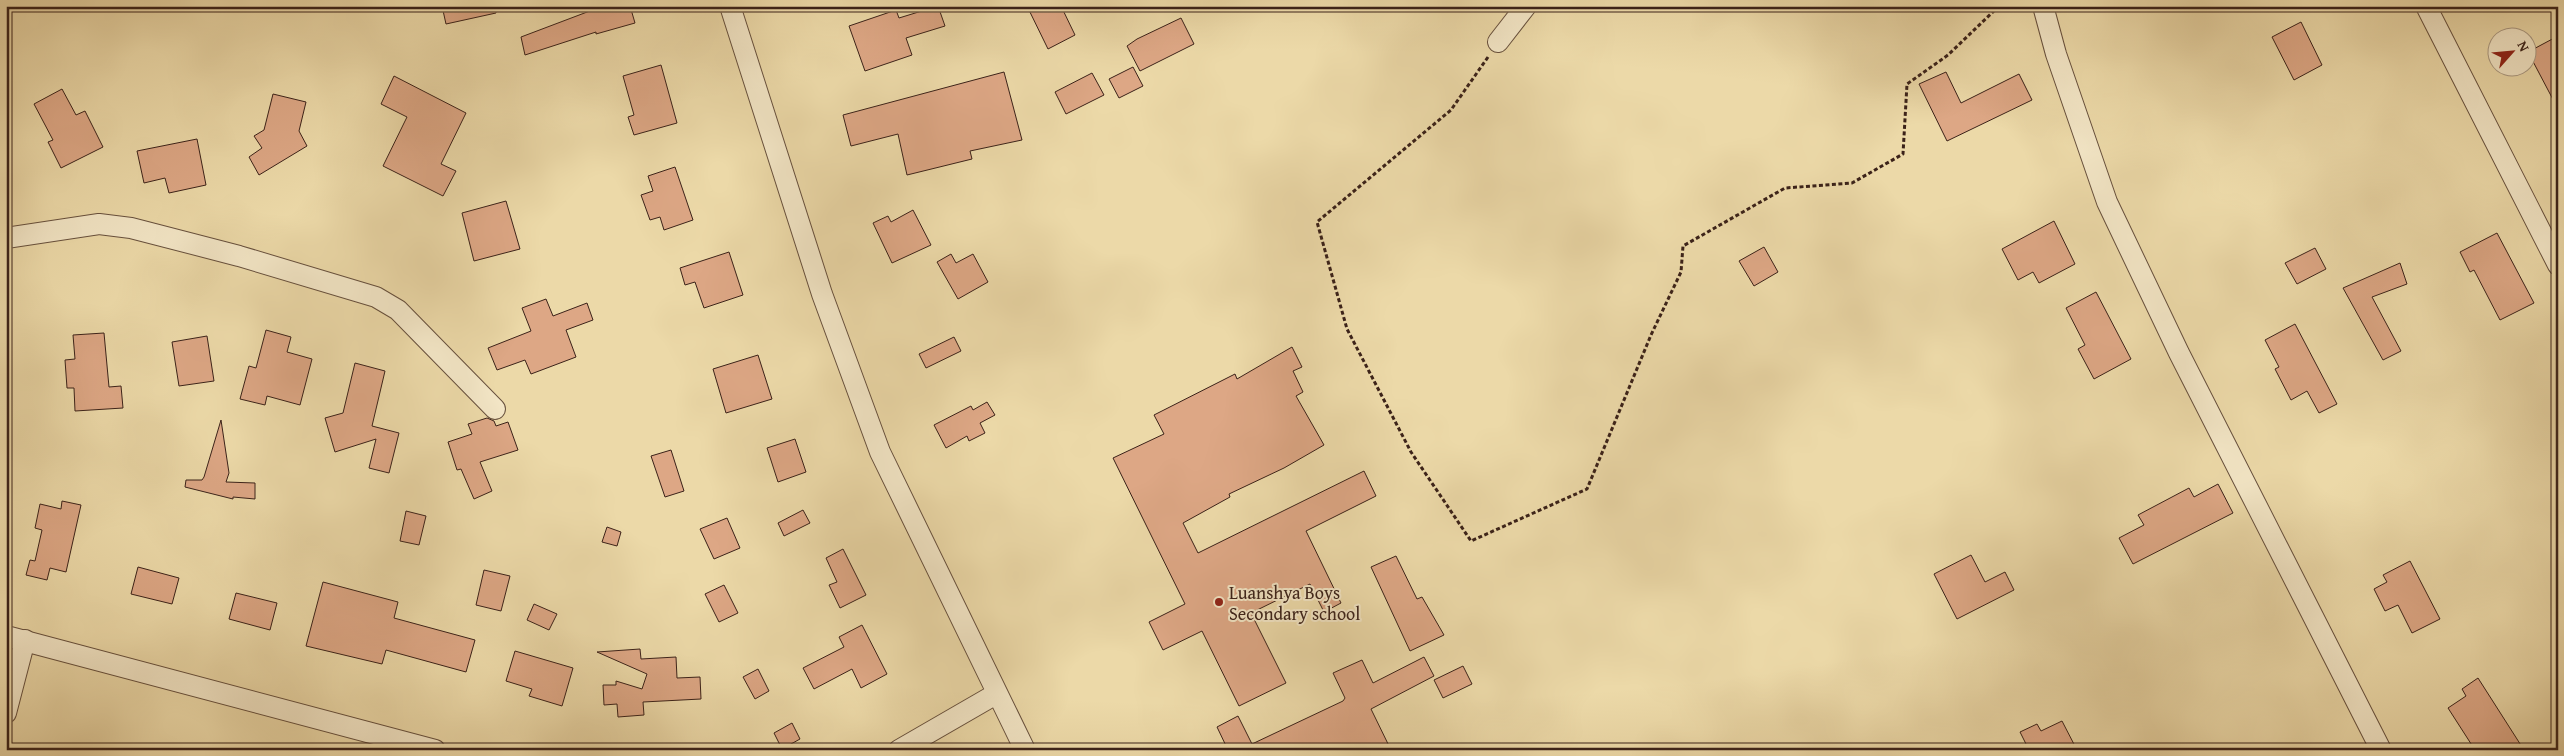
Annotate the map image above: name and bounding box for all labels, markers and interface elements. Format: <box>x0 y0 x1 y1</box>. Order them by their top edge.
north arrow <box>2486 28 2536 78</box>
text: N <box>2513 37 2535 55</box>
place label: Luanshya Boys Secondary school <box>1229 579 1360 627</box>
marker: Luanshya Boys Secondary school <box>1213 596 1225 608</box>

